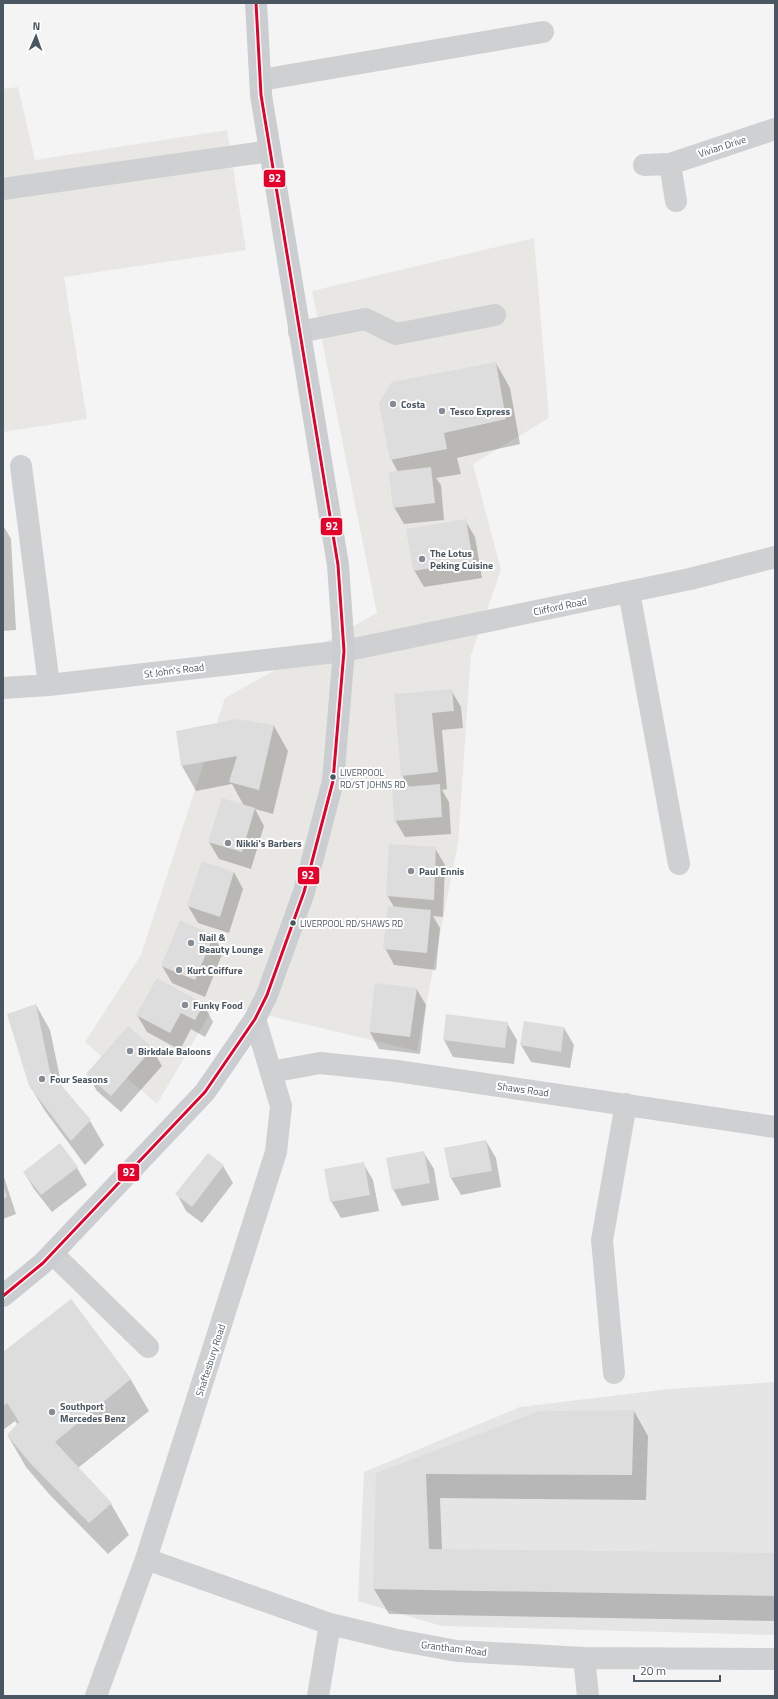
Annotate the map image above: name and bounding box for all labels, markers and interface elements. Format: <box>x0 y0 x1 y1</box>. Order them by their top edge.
north arrow <box>16 16 56 56</box>
text: N <box>32 18 40 34</box>
street label: Vivian Drive <box>696 132 748 161</box>
line badge: 92 <box>263 169 286 188</box>
text: 92 <box>269 170 281 186</box>
place label: Costa <box>401 397 425 412</box>
marker: Costa <box>388 399 398 409</box>
place label: Tesco Express <box>450 404 511 419</box>
marker: Tesco Express <box>437 406 447 416</box>
line badge: 92 <box>320 517 343 536</box>
text: 92 <box>326 518 338 534</box>
place label: The Lotus Peking Cuisine <box>430 546 493 573</box>
marker: The Lotus Peking Cuisine <box>417 554 427 564</box>
street label: Clifford Road <box>532 594 588 619</box>
street label: St John's Road <box>143 659 205 682</box>
place label: LIVERPOOL RD/ST JOHNS RD <box>340 766 406 791</box>
marker: LIVERPOOL RD/ST JOHNS RD <box>328 772 338 782</box>
place label: Nikki's Barbers <box>236 836 302 851</box>
marker: Nikki's Barbers <box>223 838 233 848</box>
place label: Paul Ennis <box>419 864 465 879</box>
line badge: 92 <box>297 866 320 885</box>
marker: Paul Ennis <box>406 866 416 876</box>
text: 92 <box>302 867 314 883</box>
place label: LIVERPOOL RD/SHAWS RD <box>300 917 403 930</box>
marker: LIVERPOOL RD/SHAWS RD <box>288 918 298 928</box>
place label: Nail & Beauty Lounge <box>199 930 263 957</box>
marker: Nail & Beauty Lounge <box>186 938 196 948</box>
place label: Kurt Coiffure <box>187 963 243 978</box>
marker: Kurt Coiffure <box>174 965 184 975</box>
place label: Funky Food <box>193 998 243 1013</box>
marker: Funky Food <box>180 1000 190 1010</box>
place label: Birkdale Baloons <box>138 1044 211 1059</box>
marker: Birkdale Baloons <box>125 1046 135 1056</box>
place label: Four Seasons <box>50 1072 108 1087</box>
marker: Four Seasons <box>37 1074 47 1084</box>
street label: Shaws Road <box>496 1078 550 1101</box>
line badge: 92 <box>117 1163 140 1182</box>
text: 92 <box>123 1164 135 1180</box>
street label: Shaftesbury Road <box>192 1322 229 1398</box>
place label: Southport Mercedes Benz <box>60 1399 126 1426</box>
marker: Southport Mercedes Benz <box>47 1407 57 1417</box>
street label: Grantham Road <box>420 1637 488 1660</box>
scale bar <box>634 1657 720 1683</box>
text: 20 m <box>640 1661 666 1680</box>

